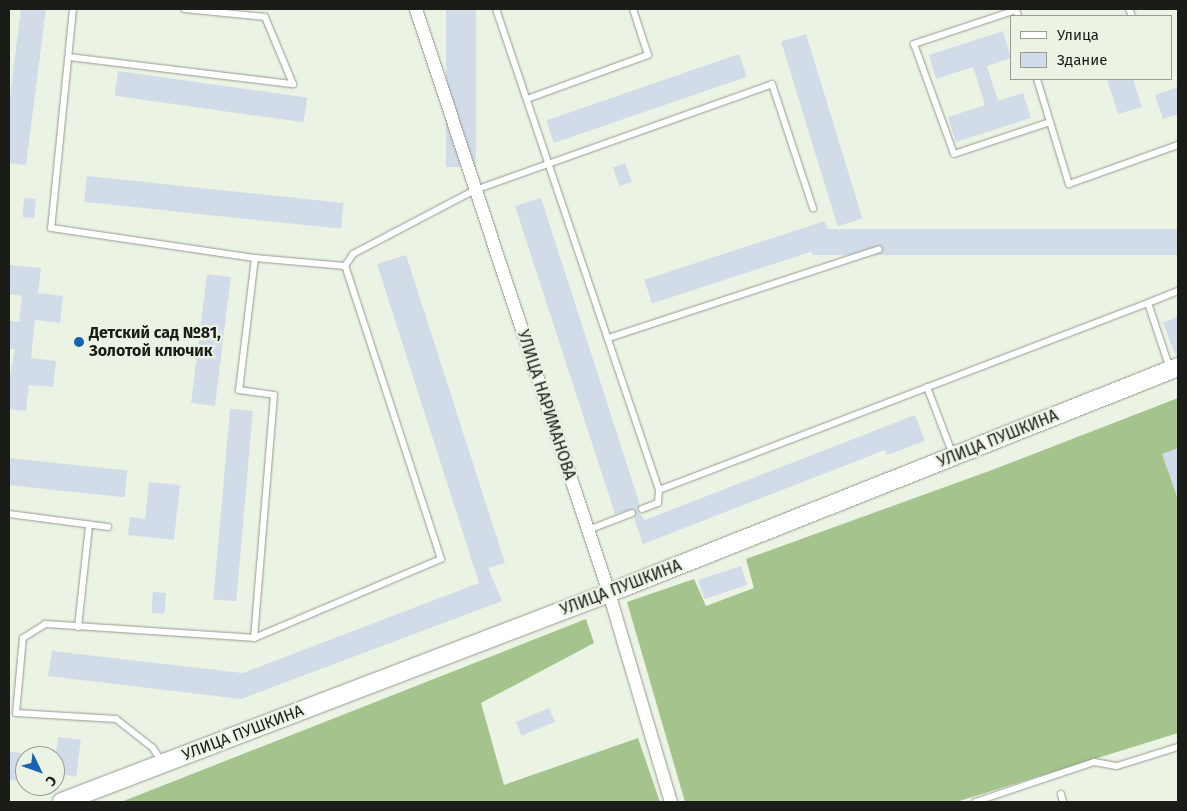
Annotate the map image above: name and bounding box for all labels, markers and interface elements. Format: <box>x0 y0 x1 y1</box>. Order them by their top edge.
legend <box>1010 15 1172 80</box>
text: Улица <box>1057 26 1099 44</box>
text: Здание <box>1057 51 1107 69</box>
place label: Детский сад №81, Золотой ключик <box>89 323 221 361</box>
street label: УЛИЦА НАРИМАНОВА <box>513 328 579 482</box>
marker: Детский сад №81, Золотой ключик <box>73 336 85 348</box>
street label: УЛИЦА ПУШКИНА <box>935 406 1061 472</box>
street label: УЛИЦА ПУШКИНА <box>558 556 684 620</box>
street label: УЛИЦА ПУШКИНА <box>180 701 306 765</box>
north arrow <box>15 746 65 796</box>
text: С <box>42 772 60 789</box>

